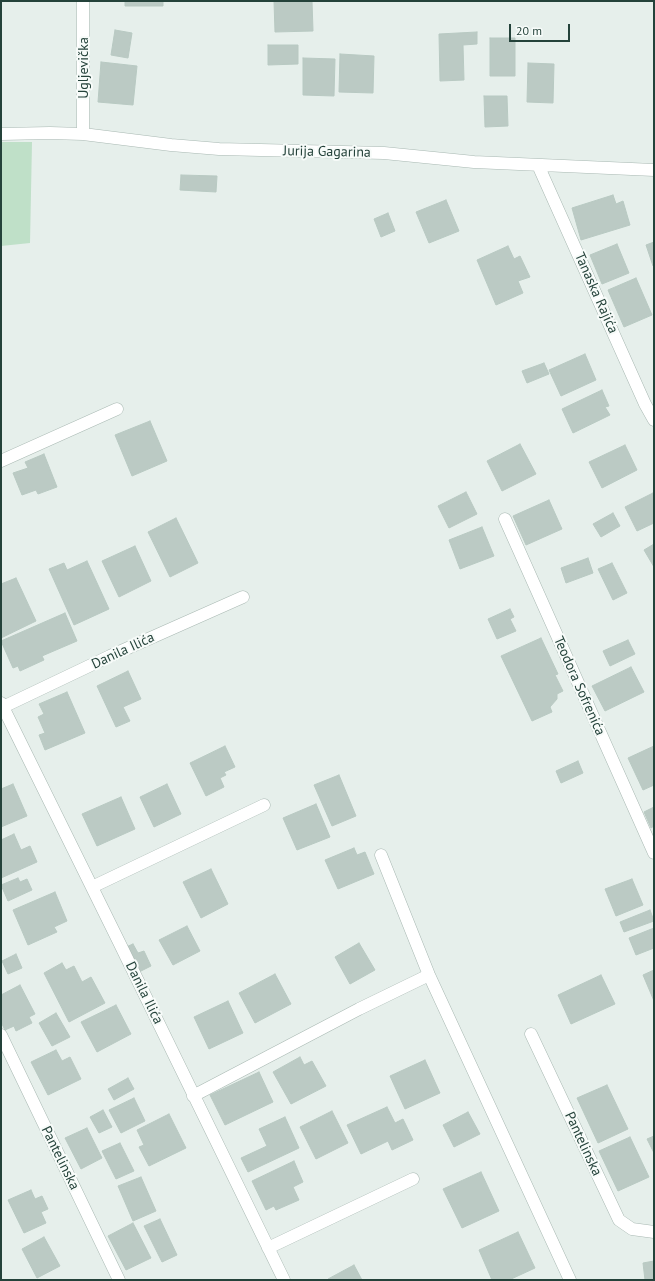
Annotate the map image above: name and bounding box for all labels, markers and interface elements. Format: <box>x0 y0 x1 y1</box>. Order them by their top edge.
scale bar <box>511 16 572 42</box>
text: 20 m <box>516 23 542 38</box>
street label: Ugljevička <box>76 37 92 99</box>
street label: Jurija Gagarina <box>283 143 371 161</box>
street label: Tanaska Rajića <box>571 250 621 336</box>
street label: Danila Ilića <box>89 629 157 673</box>
street label: Teodora Sofrenića <box>550 634 608 738</box>
street label: Danila Ilića <box>122 959 166 1027</box>
street label: Pantelinska <box>561 1109 605 1179</box>
street label: Pantelinska <box>37 1123 83 1193</box>

